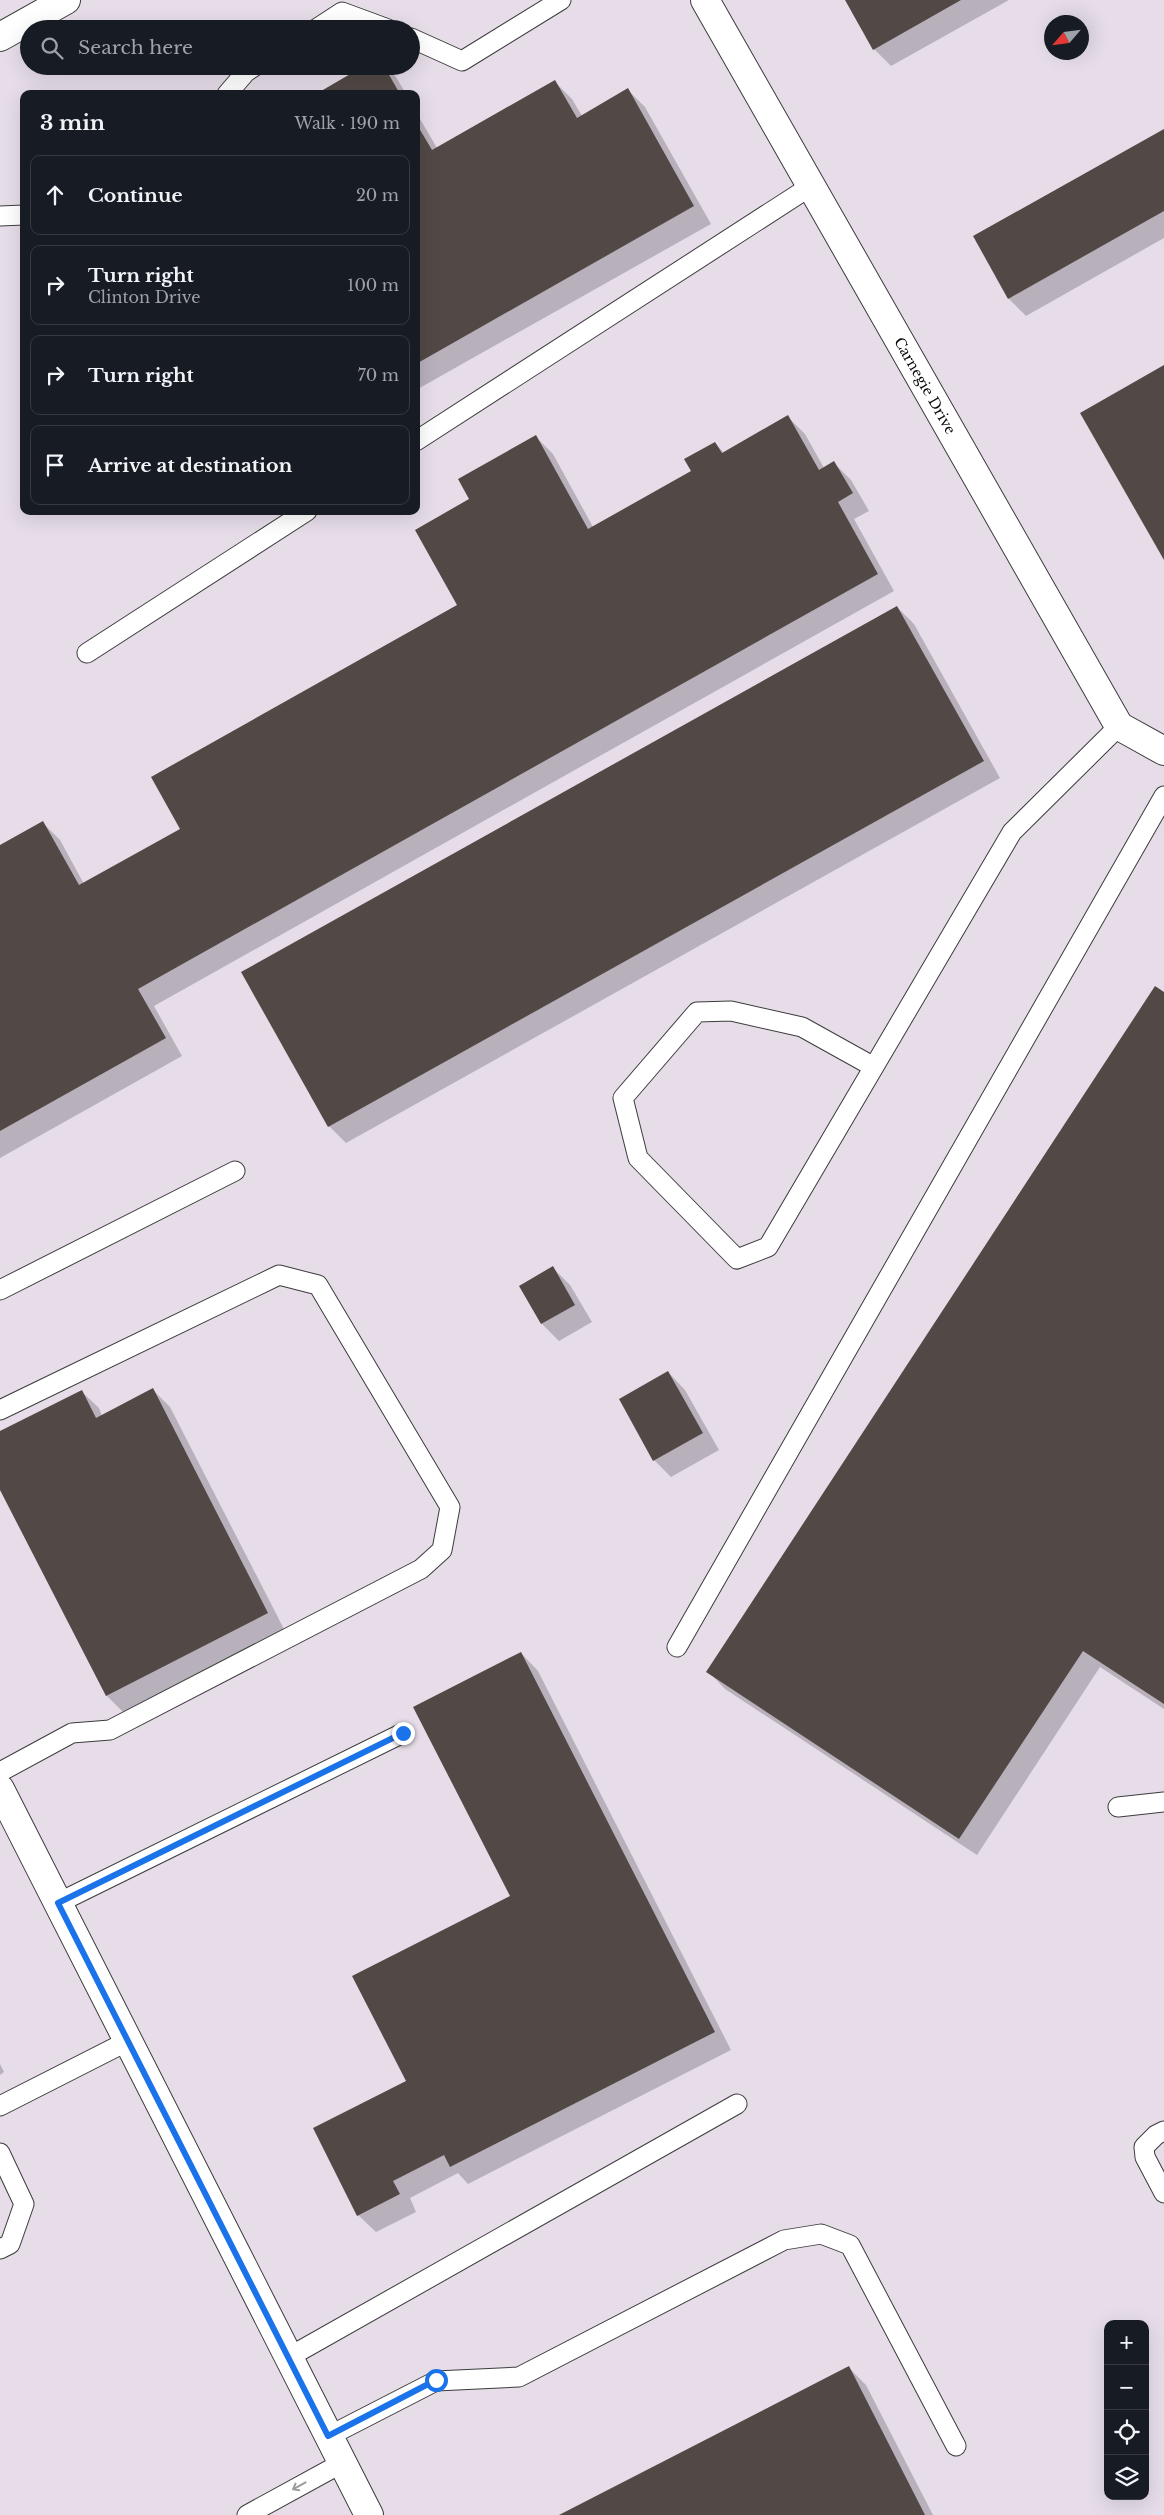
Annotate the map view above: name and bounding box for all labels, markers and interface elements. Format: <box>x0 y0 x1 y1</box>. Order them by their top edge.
north arrow <box>1044 15 1089 60</box>
search box <box>20 20 420 75</box>
icon: search <box>38 34 66 62</box>
text: Search here <box>78 36 193 59</box>
text: 3 min <box>40 110 105 136</box>
text: Walk · 190 m <box>295 113 400 133</box>
icon: ahead <box>41 181 69 209</box>
text: Continue <box>88 184 183 207</box>
text: 20 m <box>356 185 399 205</box>
text: Turn right <box>88 264 194 287</box>
icon: right <box>41 271 69 299</box>
text: 100 m <box>347 275 399 295</box>
text: Clinton Drive <box>88 287 200 307</box>
street label: Carnegie Drive <box>890 334 960 437</box>
icon: right <box>41 361 69 389</box>
text: Turn right <box>88 364 194 387</box>
text: 70 m <box>358 365 399 385</box>
icon: arrive <box>41 451 69 479</box>
text: Arrive at destination <box>88 454 292 477</box>
route end <box>392 1722 415 1745</box>
map controls <box>1104 2320 1149 2500</box>
button: + <box>1104 2320 1149 2365</box>
button: − <box>1104 2365 1149 2410</box>
route start <box>425 2369 448 2392</box>
button: locate <box>1104 2410 1149 2455</box>
button: layers <box>1104 2455 1149 2500</box>
one-way arrow <box>292 2481 307 2491</box>

